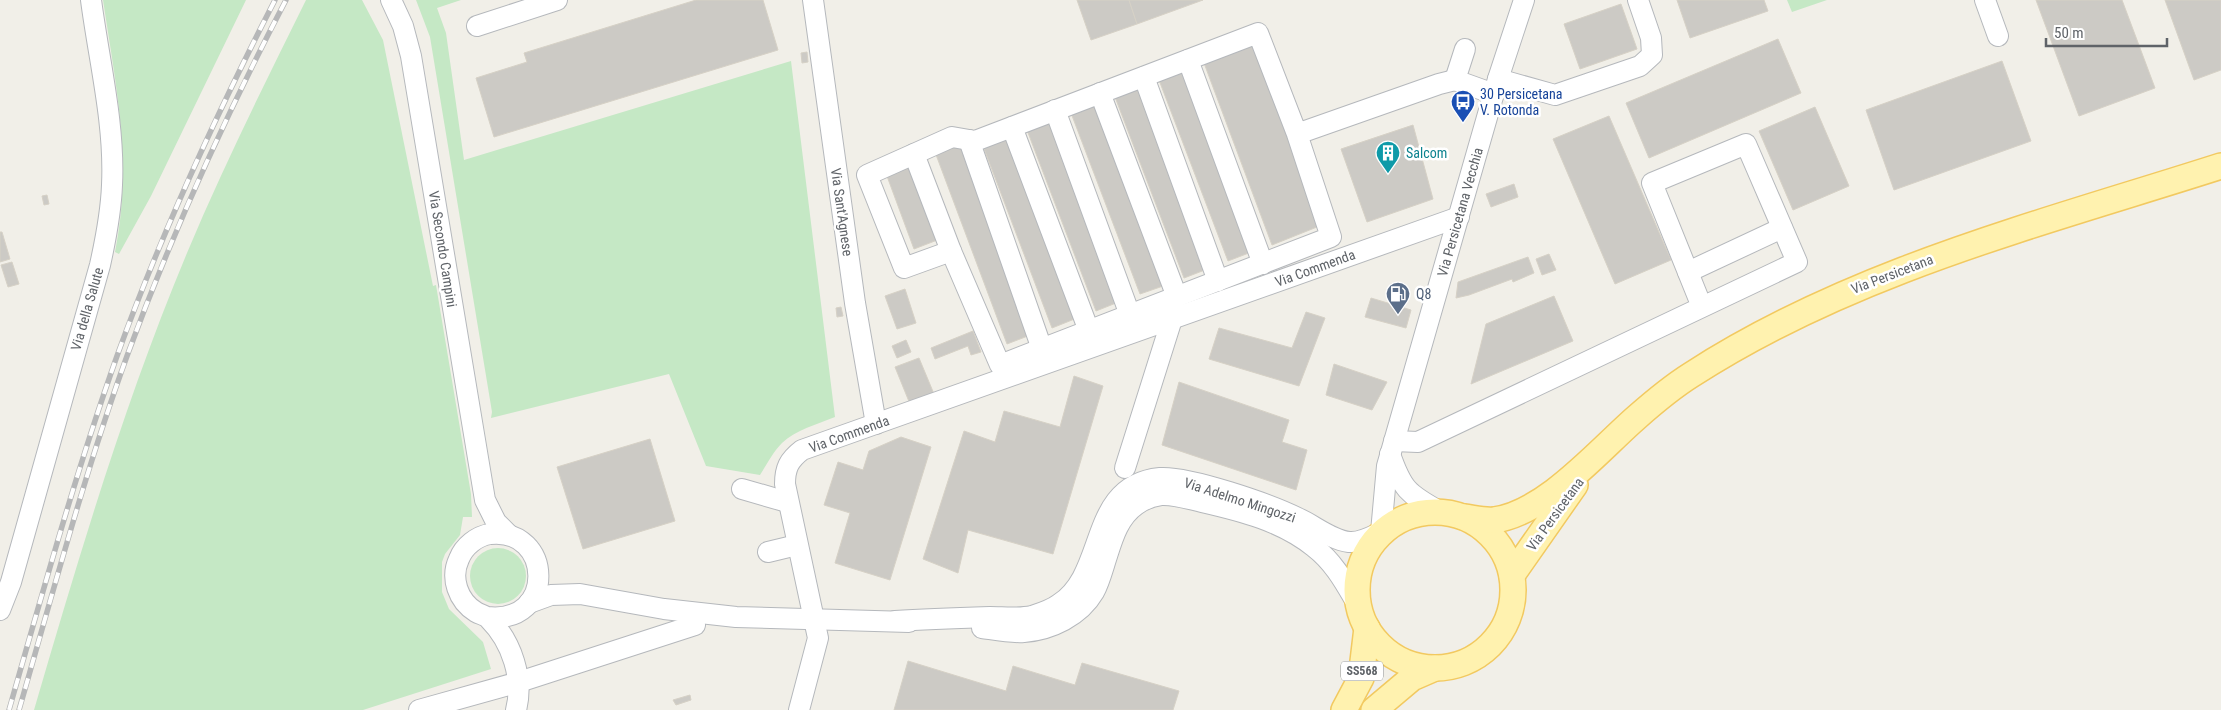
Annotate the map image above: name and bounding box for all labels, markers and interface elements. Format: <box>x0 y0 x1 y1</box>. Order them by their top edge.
scale bar <box>2046 15 2167 47</box>
text: 50 m <box>2054 24 2084 42</box>
place label: 30 Persicetana V. Rotonda <box>1480 86 1563 118</box>
bus stop icon: 30 Persicetana V. Rotonda <box>1450 89 1476 123</box>
building icon: Salcom <box>1375 140 1401 174</box>
place label: Salcom <box>1406 145 1447 161</box>
street label: Via Persicetana Vecchia <box>1434 146 1486 278</box>
street label: Via Sant'Agnese <box>828 167 856 257</box>
street label: Via Secondo Campini <box>426 190 460 308</box>
street label: Via Commenda <box>1273 246 1357 290</box>
street label: Via Persicetana <box>1849 251 1935 297</box>
street label: Via della Salute <box>68 265 107 352</box>
fuel station icon: Q8 <box>1385 281 1411 315</box>
place label: Q8 <box>1416 286 1431 302</box>
street label: Via Commenda <box>807 412 891 456</box>
street label: Via Adelmo Mingozzi <box>1182 474 1298 526</box>
street label: Via Persicetana <box>1523 474 1587 554</box>
road number: SS568 <box>1341 661 1383 680</box>

